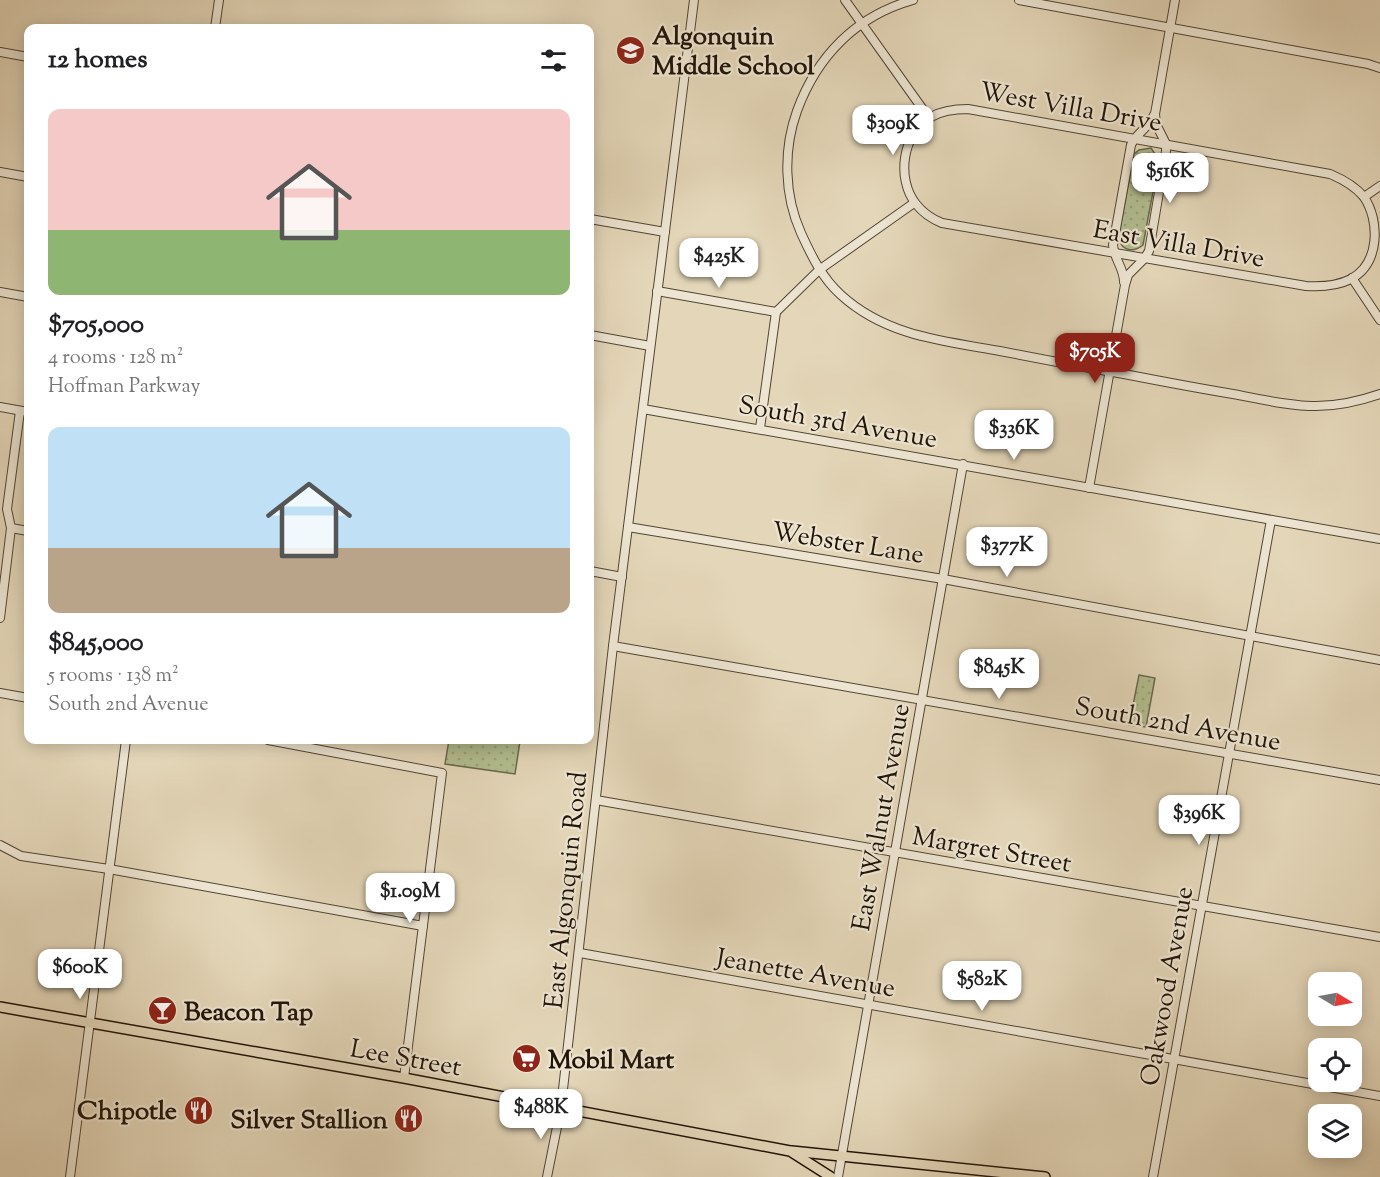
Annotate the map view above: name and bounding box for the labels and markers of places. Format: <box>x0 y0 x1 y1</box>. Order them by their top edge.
place label: Algonquin Middle School <box>652 19 815 86</box>
school or university icon: Algonquin Middle School <box>615 34 647 66</box>
pin: $309K <box>851 105 935 156</box>
pin: $516K <box>1128 153 1212 204</box>
pin: $425K <box>677 238 761 289</box>
pin: $705K <box>1053 333 1137 384</box>
pin: $336K <box>972 410 1056 461</box>
pin: $377K <box>965 527 1049 578</box>
pin: $845K <box>957 649 1041 700</box>
pin: $396K <box>1157 795 1241 846</box>
pin: $1.09M <box>361 873 459 924</box>
pin: $600K <box>38 949 122 1000</box>
pin: $582K <box>940 961 1024 1012</box>
bar icon: Beacon Tap <box>147 995 179 1027</box>
place label: Beacon Tap <box>184 995 313 1032</box>
supermarket icon: Mobil Mart <box>511 1043 543 1075</box>
place label: Mobil Mart <box>548 1043 674 1080</box>
pin: $488K <box>499 1089 583 1140</box>
place label: Chipotle <box>77 1094 177 1131</box>
restaurant icon: Chipotle <box>182 1094 214 1126</box>
place label: Silver Stallion <box>230 1103 389 1140</box>
restaurant icon: Silver Stallion <box>393 1103 425 1135</box>

